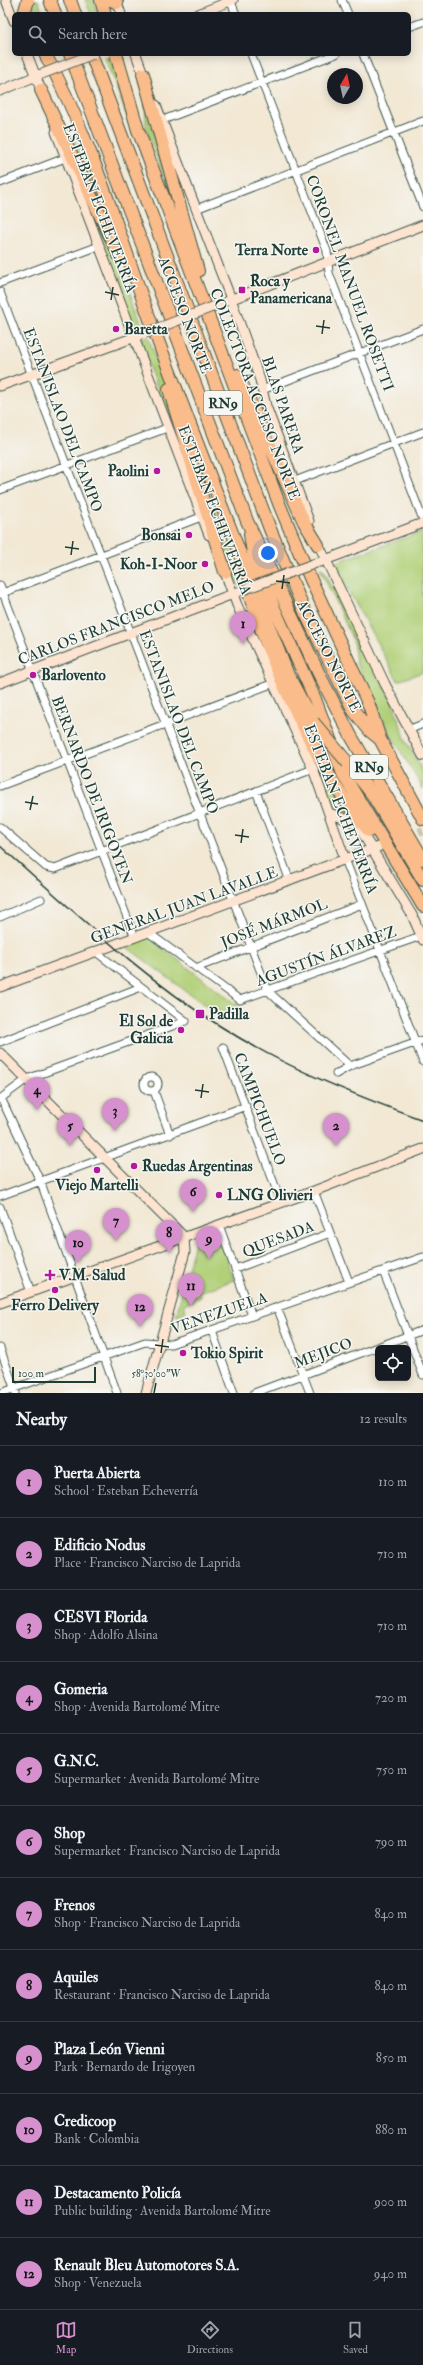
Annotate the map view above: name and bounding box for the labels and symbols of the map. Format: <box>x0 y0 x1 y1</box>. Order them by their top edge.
north arrow <box>327 68 363 104</box>
street label: ESTEBAN ECHEVERRÍA <box>58 120 142 296</box>
street label: CORONEL MANUEL ROSETTI <box>301 172 398 394</box>
place label: Terra Norte <box>234 241 309 260</box>
marker: Terra Norte <box>311 245 321 255</box>
street label: ACCESO NORTE <box>153 253 216 376</box>
place label: Roca y Panamericana <box>250 272 333 308</box>
street label: COLECTORA ACCESO NORTE <box>205 285 304 503</box>
marker: Roca y Panamericana <box>237 285 247 295</box>
place label: Baretta <box>124 320 169 339</box>
marker: Baretta <box>111 324 121 334</box>
street label: ESTANISLAO DEL CAMPO <box>19 325 107 515</box>
street label: BLAS PARERA <box>257 354 308 457</box>
road number: RN9 <box>204 391 242 415</box>
street label: ESTEBAN ECHEVERRÍA <box>173 422 257 598</box>
place label: Paolini <box>108 462 149 481</box>
marker: Paolini <box>152 466 162 476</box>
place label: Bonsai <box>141 526 181 545</box>
marker: Bonsai <box>184 530 194 540</box>
your location <box>258 543 278 563</box>
place label: Koh-I-Noor <box>120 555 197 574</box>
marker: Koh-I-Noor <box>200 559 210 569</box>
street label: CARLOS FRANCISCO MELO <box>15 577 217 670</box>
street label: ACCESO NORTE <box>292 596 365 716</box>
pin: 1 <box>230 611 256 644</box>
street label: ESTANISLAO DEL CAMPO <box>135 627 223 817</box>
place label: Barlovento <box>41 666 106 685</box>
marker: Barlovento <box>28 670 38 680</box>
street label: BERNARDO DE IRIGOYEN <box>47 693 136 888</box>
street label: ESTEBAN ECHEVERRÍA <box>299 721 383 897</box>
road number: RN9 <box>350 755 388 779</box>
street label: GENERAL JUAN LAVALLE <box>88 863 281 949</box>
street label: JOSÉ MÁRMOL <box>217 893 331 954</box>
street label: AGUSTÍN ÁLVAREZ <box>252 920 399 991</box>
place label: Padilla <box>209 1005 250 1024</box>
marker: Padilla <box>194 1008 206 1020</box>
place label: El Sol de Galicia <box>119 1012 174 1048</box>
marker: El Sol de Galicia <box>176 1025 186 1035</box>
street label: CAMPICHUELO <box>229 1050 290 1168</box>
pin: 4 <box>24 1077 50 1110</box>
pin: 3 <box>102 1098 128 1131</box>
pin: 5 <box>57 1113 83 1146</box>
pin: 2 <box>323 1113 349 1146</box>
place label: Ruedas Argentinas <box>142 1157 253 1177</box>
marker: Ruedas Argentinas <box>129 1161 139 1171</box>
marker: Viejo Martelli <box>92 1165 102 1175</box>
place label: Viejo Martelli <box>54 1176 139 1195</box>
pin: 6 <box>180 1179 206 1212</box>
place label: LNG Olivieri <box>227 1186 313 1205</box>
marker: LNG Olivieri <box>214 1190 224 1200</box>
pin: 7 <box>103 1208 129 1241</box>
street label: QUESADA <box>240 1217 317 1262</box>
pin: 8 <box>156 1220 182 1253</box>
pin: 9 <box>196 1226 222 1259</box>
pin: 10 <box>65 1230 91 1263</box>
place label: V.M. Salud <box>58 1266 126 1285</box>
marker: V.M. Salud <box>44 1269 56 1281</box>
pin: 11 <box>178 1273 204 1306</box>
marker: Ferro Delivery <box>50 1285 60 1295</box>
street label: VENEZUELA <box>168 1288 270 1339</box>
pin: 12 <box>127 1294 153 1327</box>
place label: Ferro Delivery <box>11 1296 100 1316</box>
street label: MEJICO <box>291 1334 355 1374</box>
place label: Tokio Spirit <box>190 1344 263 1364</box>
marker: Tokio Spirit <box>178 1348 188 1358</box>
scale bar <box>12 1365 96 1384</box>
text: 58°30'00"W <box>132 1368 181 1380</box>

